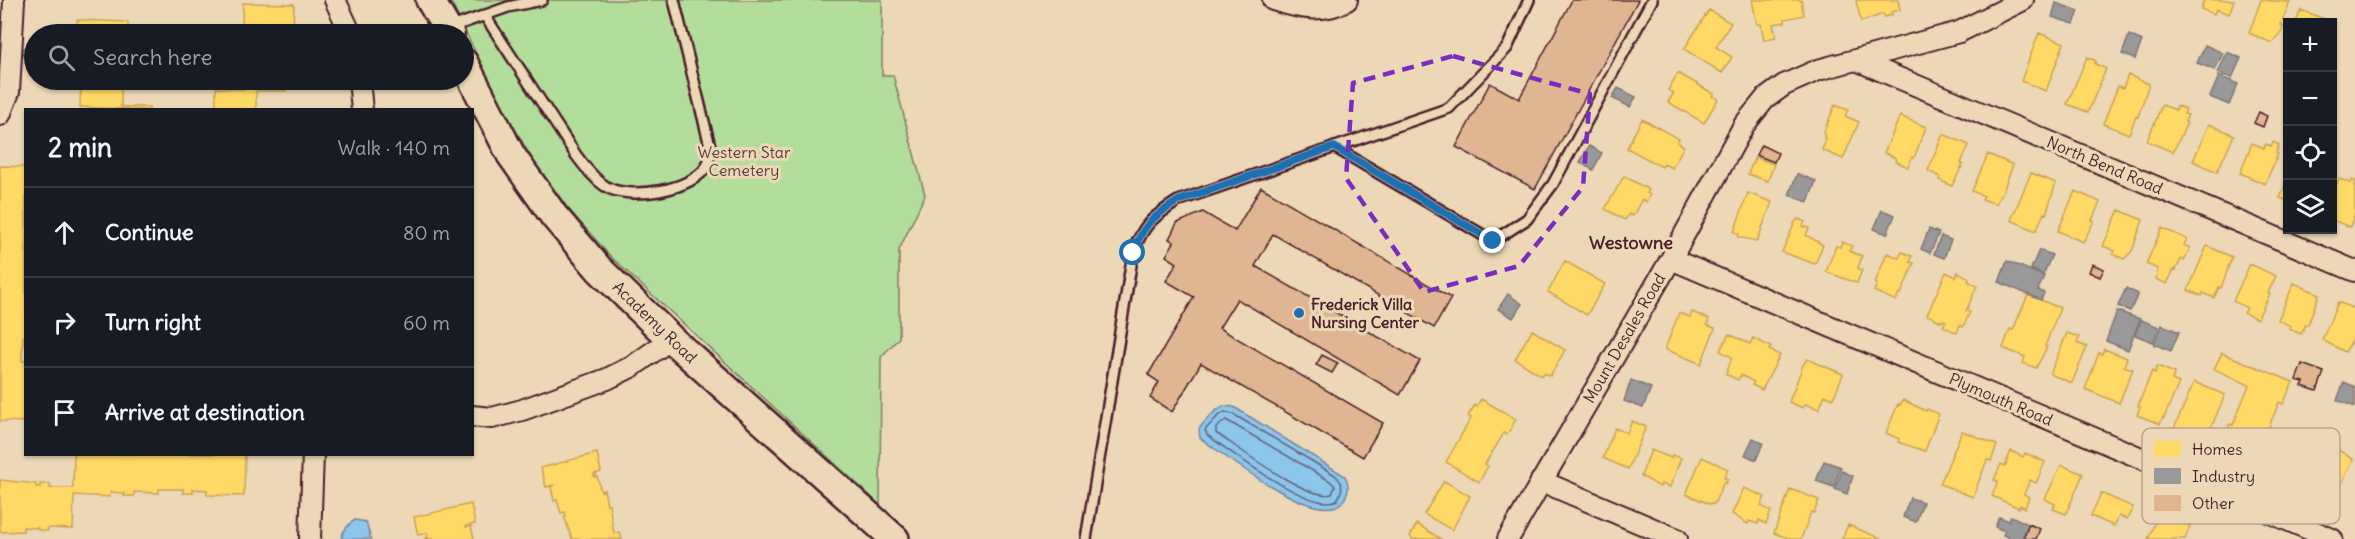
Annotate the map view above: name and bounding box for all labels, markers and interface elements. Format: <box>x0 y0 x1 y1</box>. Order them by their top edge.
map controls <box>2283 18 2337 234</box>
button: + <box>2283 18 2337 72</box>
search box <box>24 24 474 90</box>
icon: search <box>45 41 78 74</box>
text: Search here <box>93 43 212 71</box>
button: − <box>2283 72 2337 126</box>
button: locate <box>2283 126 2337 180</box>
text: 2 min <box>48 131 112 164</box>
street label: North Bend Road <box>2044 132 2166 198</box>
text: Walk · 140 m <box>337 135 450 160</box>
park label: Western Star Cemetery <box>698 142 791 180</box>
button: layers <box>2283 180 2337 234</box>
icon: ahead <box>48 216 81 249</box>
text: Continue <box>105 218 194 246</box>
text: 80 m <box>403 220 450 245</box>
route end <box>1479 227 1505 253</box>
district label: Westowne <box>1589 231 1673 254</box>
route start <box>1119 239 1145 265</box>
street label: Mount Desales Road <box>1579 269 1669 407</box>
street label: Academy Road <box>609 277 701 367</box>
place label: Frederick Villa Nursing Center <box>1311 294 1419 333</box>
icon: right <box>48 306 81 339</box>
marker: Frederick Villa Nursing Center <box>1292 306 1306 320</box>
text: Turn right <box>105 308 201 336</box>
text: 60 m <box>403 310 450 335</box>
street label: Plymouth Road <box>1946 368 2056 430</box>
icon: arrive <box>48 396 81 429</box>
text: Arrive at destination <box>105 398 305 426</box>
legend <box>2142 428 2340 524</box>
text: Homes <box>2192 439 2242 459</box>
text: Industry <box>2192 466 2255 486</box>
text: Other <box>2192 493 2235 513</box>

